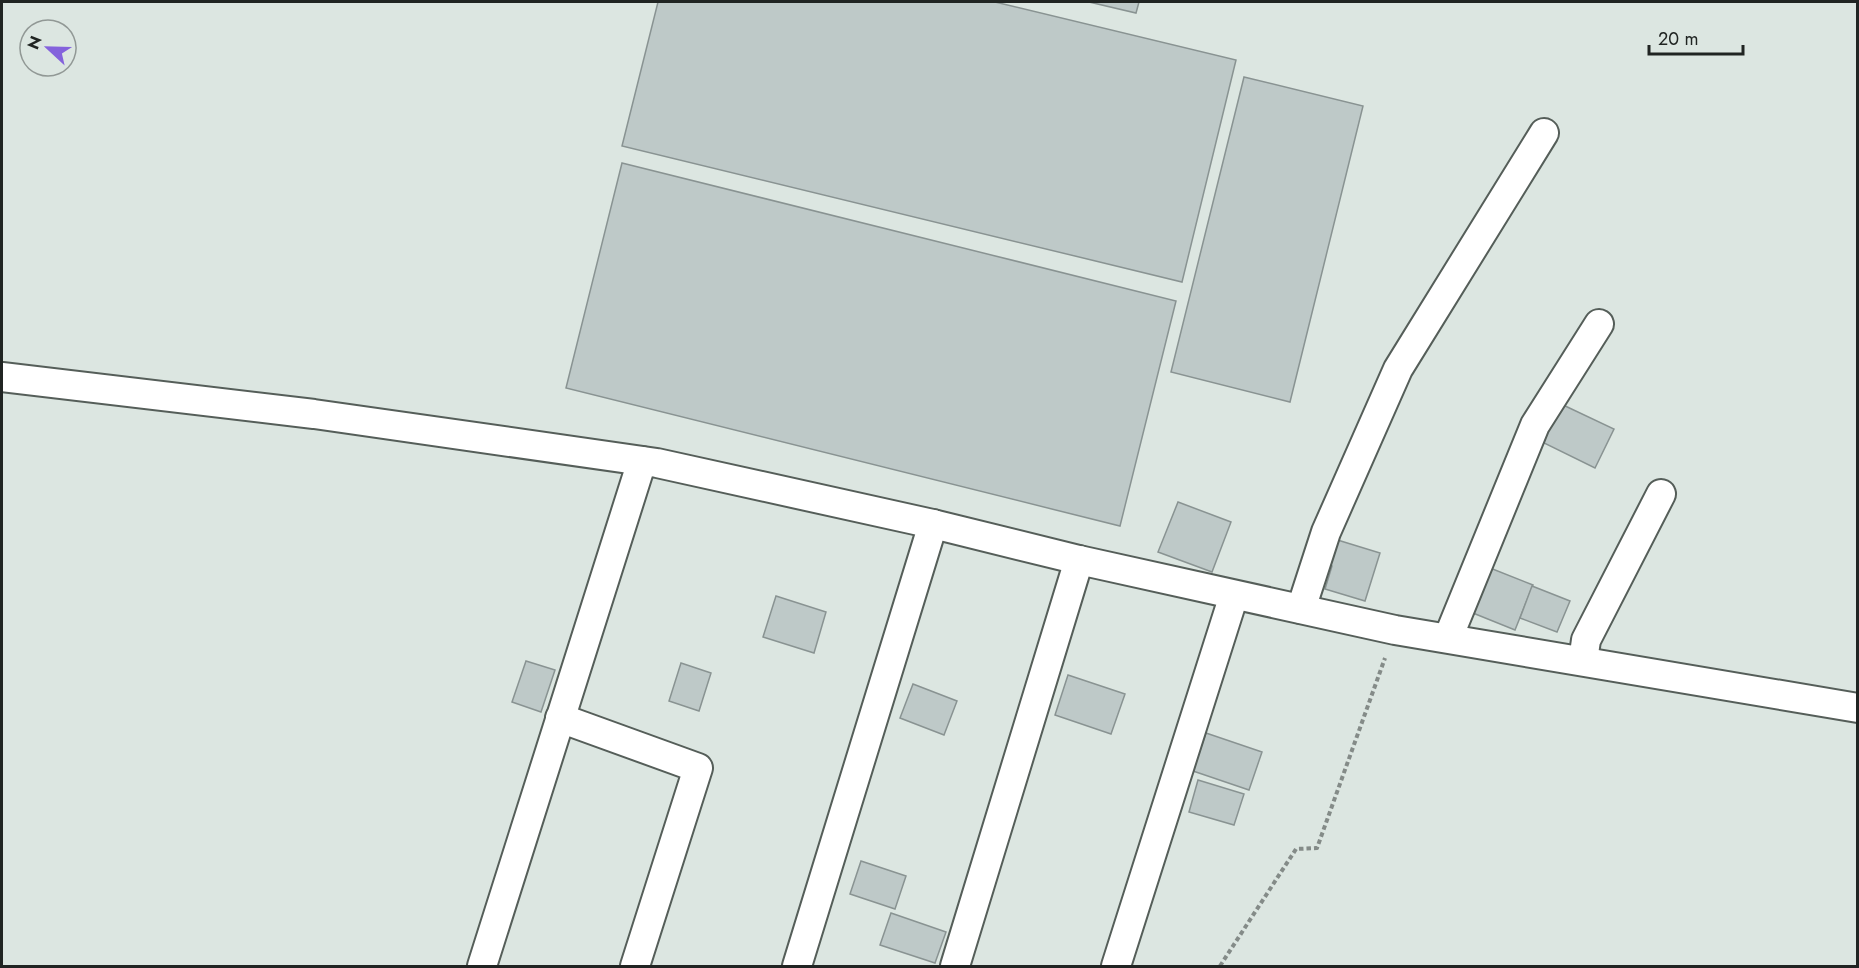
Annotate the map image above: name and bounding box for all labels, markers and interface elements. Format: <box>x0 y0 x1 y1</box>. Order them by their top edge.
north arrow <box>18 18 78 78</box>
scale bar <box>1649 18 1744 56</box>
text: 20 m <box>1658 26 1698 52</box>
text: N <box>22 32 48 53</box>

